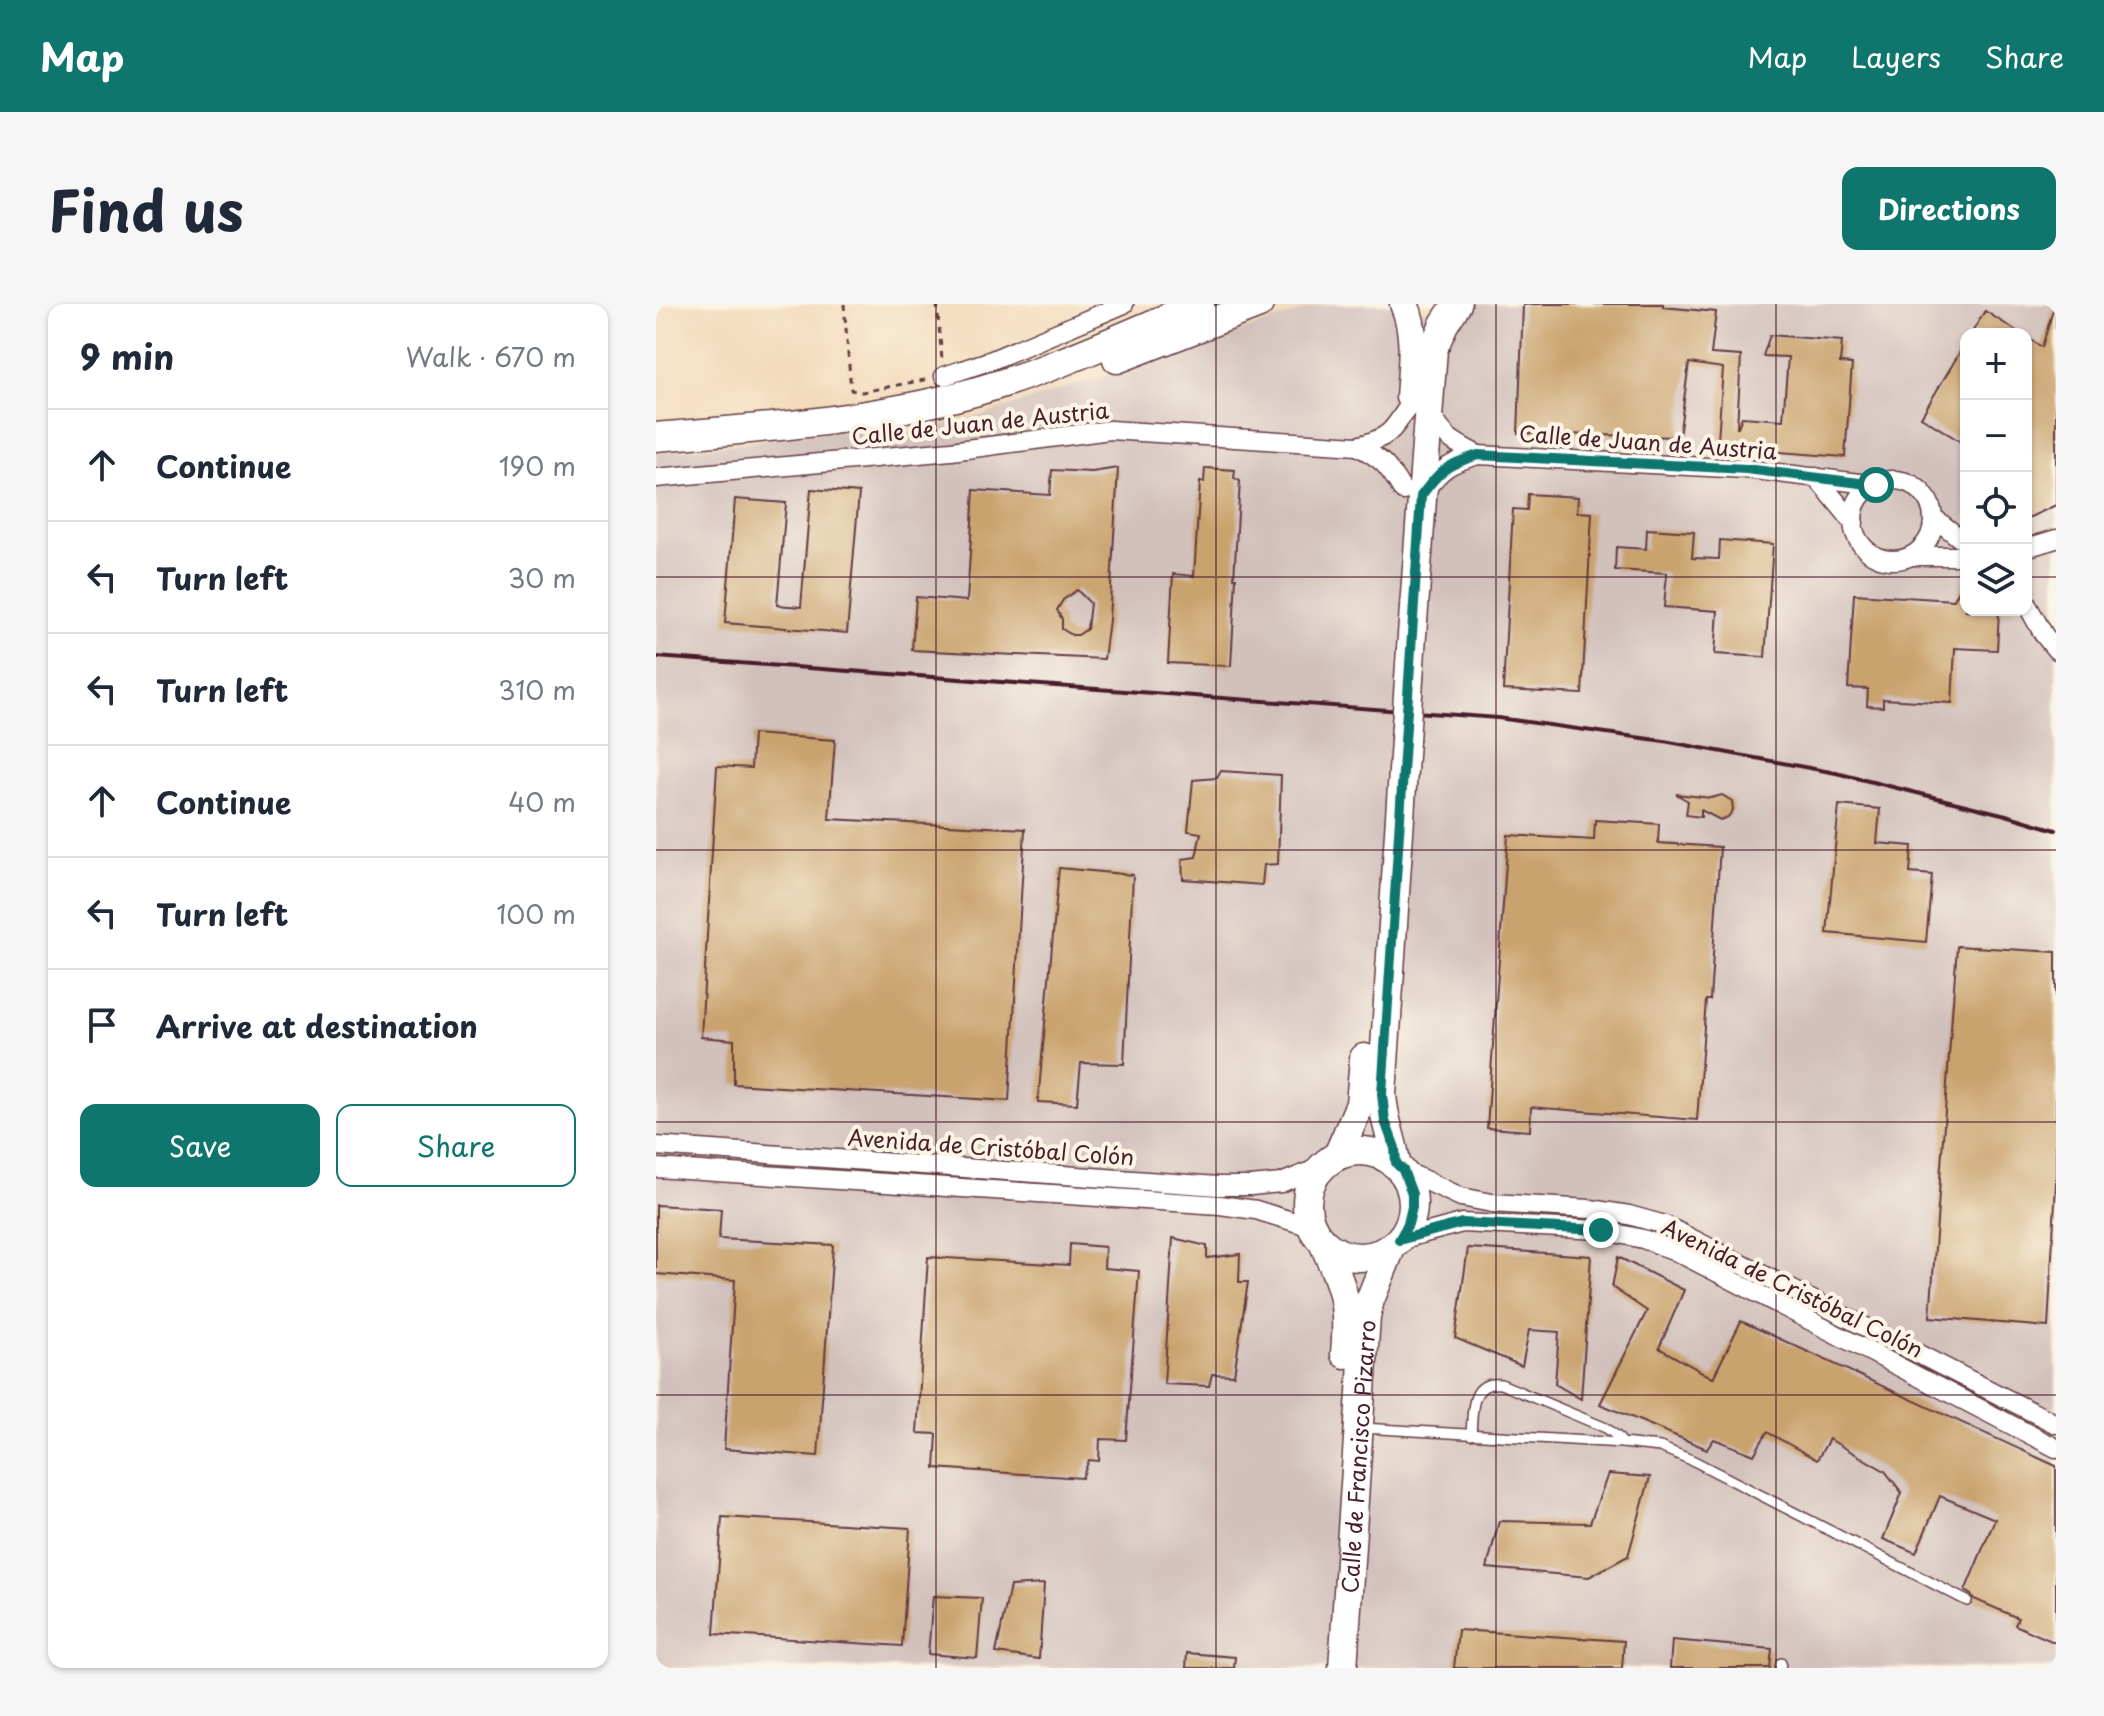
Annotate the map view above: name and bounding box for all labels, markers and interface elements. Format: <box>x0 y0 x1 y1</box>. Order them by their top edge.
text: Map <box>40 28 124 85</box>
text: Map <box>1747 35 1807 78</box>
text: Layers <box>1851 35 1941 78</box>
text: Share <box>1985 35 2064 78</box>
text: Find us <box>48 166 244 251</box>
button: Directions <box>1842 167 2056 250</box>
map controls <box>1960 328 2032 616</box>
button: + <box>1960 328 2032 400</box>
text: 9 min <box>80 330 174 382</box>
text: Walk · 670 m <box>406 337 576 376</box>
street label: Calle de Juan de Austria <box>850 392 1110 452</box>
button: − <box>1960 400 2032 472</box>
street label: Calle de Juan de Austria <box>1518 416 1778 466</box>
icon: ahead <box>80 443 124 487</box>
text: Continue <box>156 443 291 488</box>
text: 190 m <box>499 446 576 485</box>
route start <box>1858 467 1894 503</box>
button: locate <box>1960 472 2032 544</box>
button: layers <box>1960 544 2032 616</box>
icon: left <box>80 555 124 599</box>
text: Turn left <box>156 555 288 600</box>
text: 30 m <box>508 558 576 597</box>
icon: left <box>80 667 124 711</box>
text: Turn left <box>156 667 288 712</box>
text: 310 m <box>498 670 576 709</box>
icon: ahead <box>80 779 124 823</box>
text: Continue <box>156 779 291 824</box>
text: 40 m <box>508 782 576 821</box>
icon: left <box>80 891 124 935</box>
text: Turn left <box>156 891 288 936</box>
text: 100 m <box>496 894 576 933</box>
icon: arrive <box>80 1003 124 1047</box>
text: Arrive at destination <box>156 1003 478 1048</box>
button: Save <box>80 1104 320 1187</box>
button: Share <box>336 1104 576 1187</box>
street label: Avenida de Cristóbal Colón <box>847 1120 1135 1172</box>
street label: Avenida de Cristóbal Colón <box>1657 1209 1929 1365</box>
route end <box>1583 1212 1619 1248</box>
street label: Calle de Francisco Pizarro <box>1331 1319 1382 1594</box>

